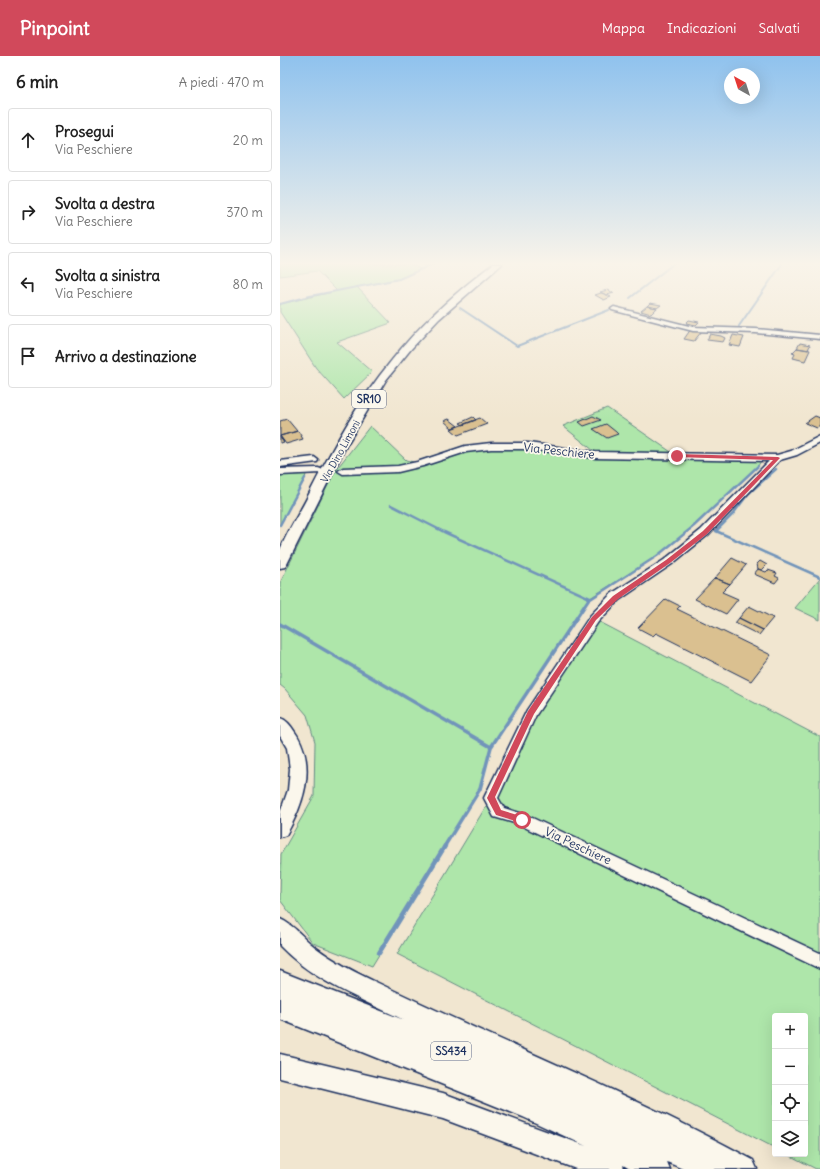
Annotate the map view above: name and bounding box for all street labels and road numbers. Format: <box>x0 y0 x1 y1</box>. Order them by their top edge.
road number: SR10 <box>352 390 386 408</box>
street label: Via Dino Limoni <box>318 418 363 485</box>
street label: Via Peschiere <box>523 439 596 462</box>
street label: Via Peschiere <box>543 824 614 868</box>
road number: SS434 <box>431 1042 471 1060</box>

